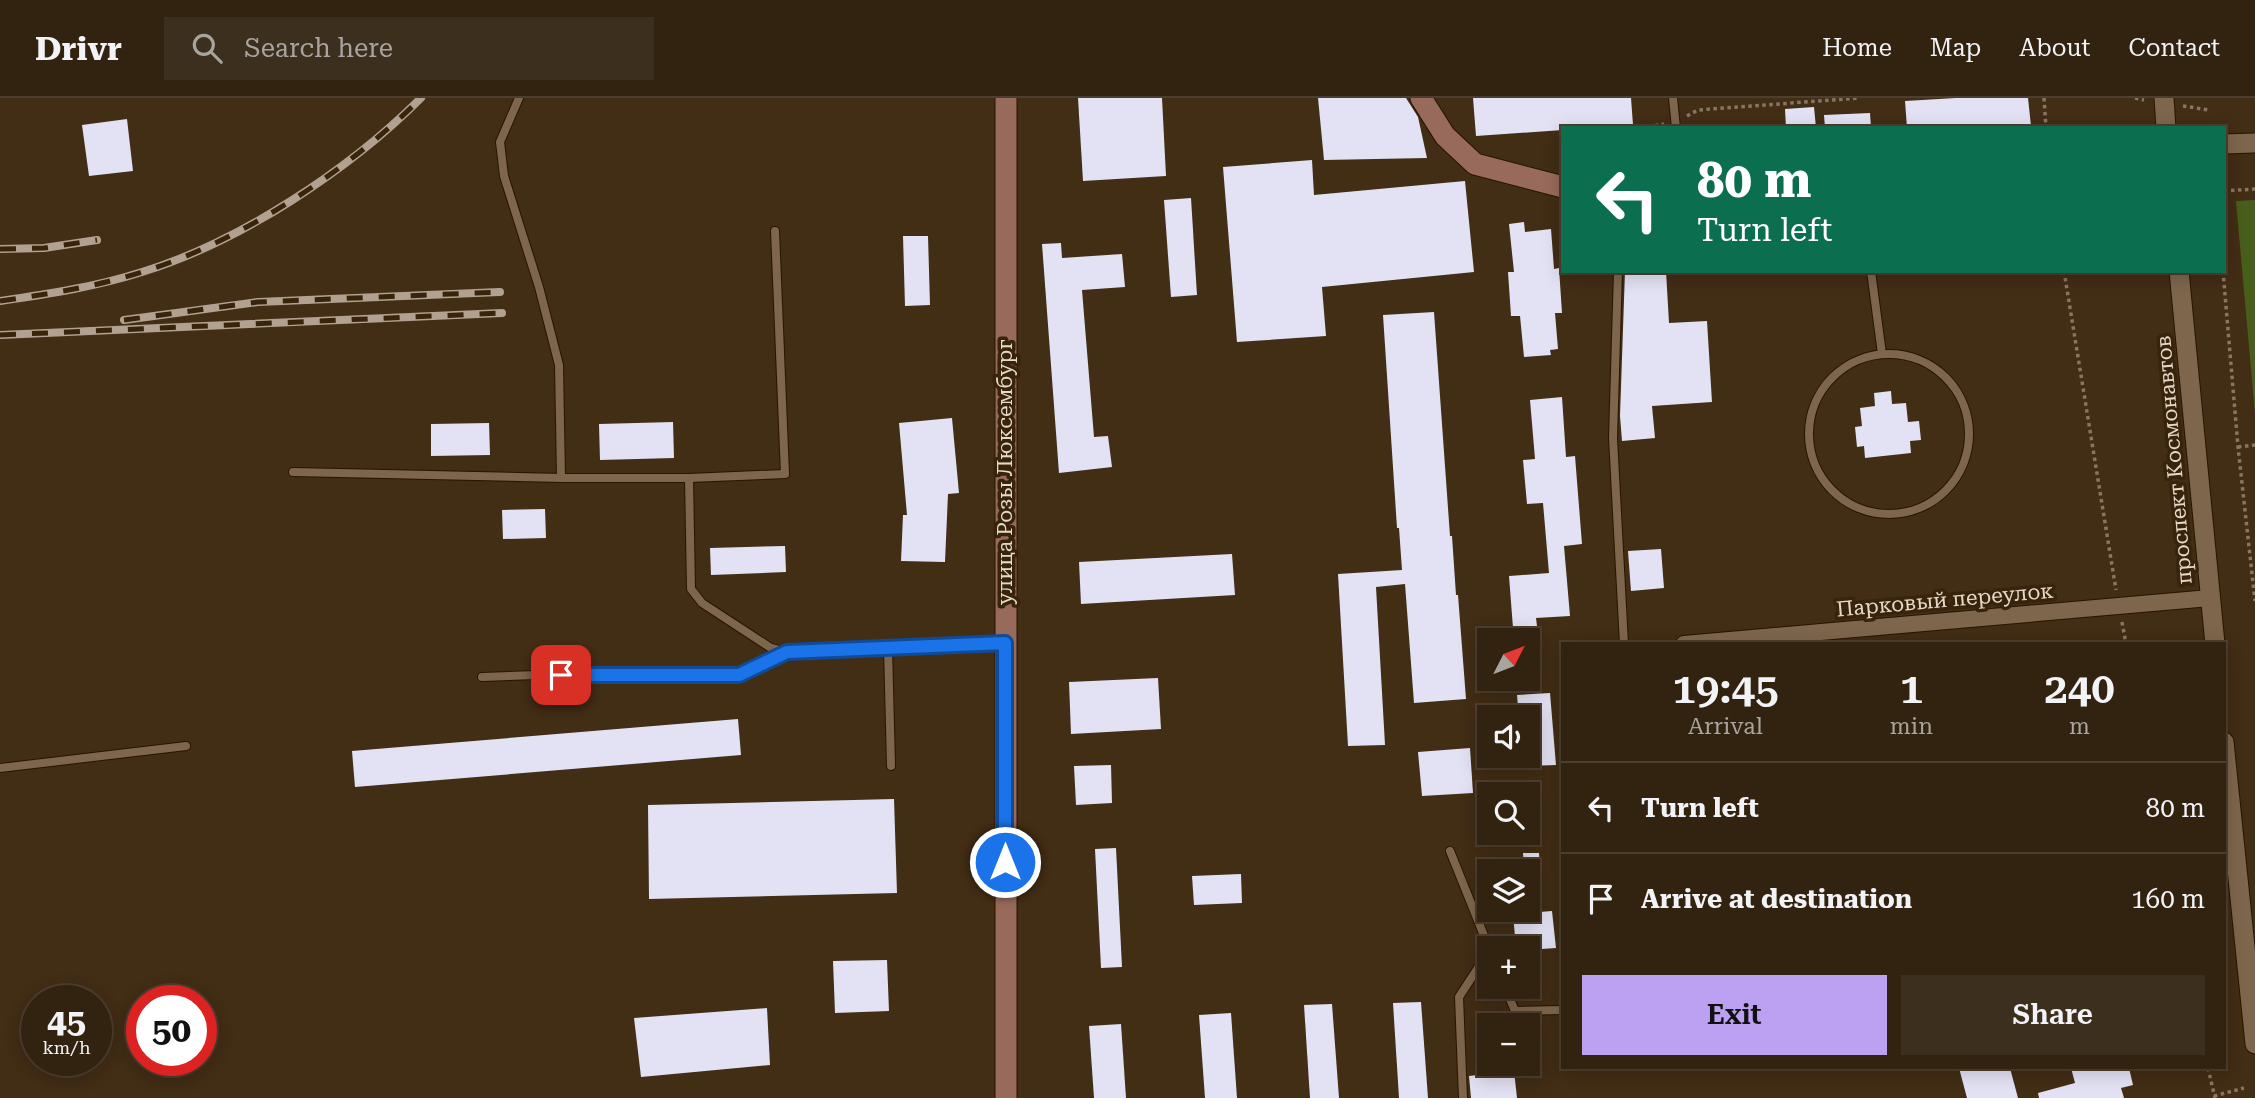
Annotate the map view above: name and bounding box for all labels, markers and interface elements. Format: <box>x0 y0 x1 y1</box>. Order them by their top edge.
search box <box>164 17 654 80</box>
text: Drivr <box>35 29 122 68</box>
icon: search <box>188 29 226 67</box>
text: Search here <box>244 33 393 63</box>
text: Home <box>1822 34 1892 62</box>
text: Map <box>1930 34 1981 62</box>
text: About <box>2019 34 2090 62</box>
text: Contact <box>2128 34 2220 62</box>
text: 80 m <box>1697 152 1812 209</box>
icon: left <box>1582 154 1673 245</box>
text: Turn left <box>1697 211 1832 249</box>
street label: проспект Космонавтов <box>2151 334 2197 586</box>
street label: улица Розы Люксембург <box>993 339 1017 605</box>
street label: Парковый переулок <box>1835 579 2055 621</box>
north arrow <box>1477 628 1540 691</box>
map controls <box>1477 628 1540 1076</box>
pin <box>531 645 591 705</box>
icon: arrive <box>542 656 580 694</box>
text: 19:45 <box>1672 664 1779 713</box>
text: 1 <box>1900 664 1923 713</box>
text: 240 <box>2044 664 2115 713</box>
button: sound <box>1477 705 1540 768</box>
text: Arrival <box>1688 713 1763 740</box>
text: min <box>1890 713 1933 740</box>
text: m <box>2069 713 2090 740</box>
button: search <box>1477 782 1540 845</box>
icon: left <box>1582 789 1620 827</box>
text: Turn left <box>1641 793 1759 823</box>
text: 80 m <box>2146 793 2205 823</box>
position arrow <box>968 825 1042 899</box>
button: layers <box>1477 859 1540 922</box>
icon: arrive <box>1582 880 1620 918</box>
text: Arrive at destination <box>1641 884 1912 914</box>
text: 160 m <box>2131 884 2205 914</box>
button: + <box>1477 936 1540 999</box>
button: Exit <box>1582 975 1887 1055</box>
button: Share <box>1901 975 2205 1055</box>
speed limit sign: 50 <box>126 985 217 1076</box>
text: 45 <box>47 1001 86 1042</box>
button: − <box>1477 1013 1540 1076</box>
text: km/h <box>42 1037 91 1058</box>

